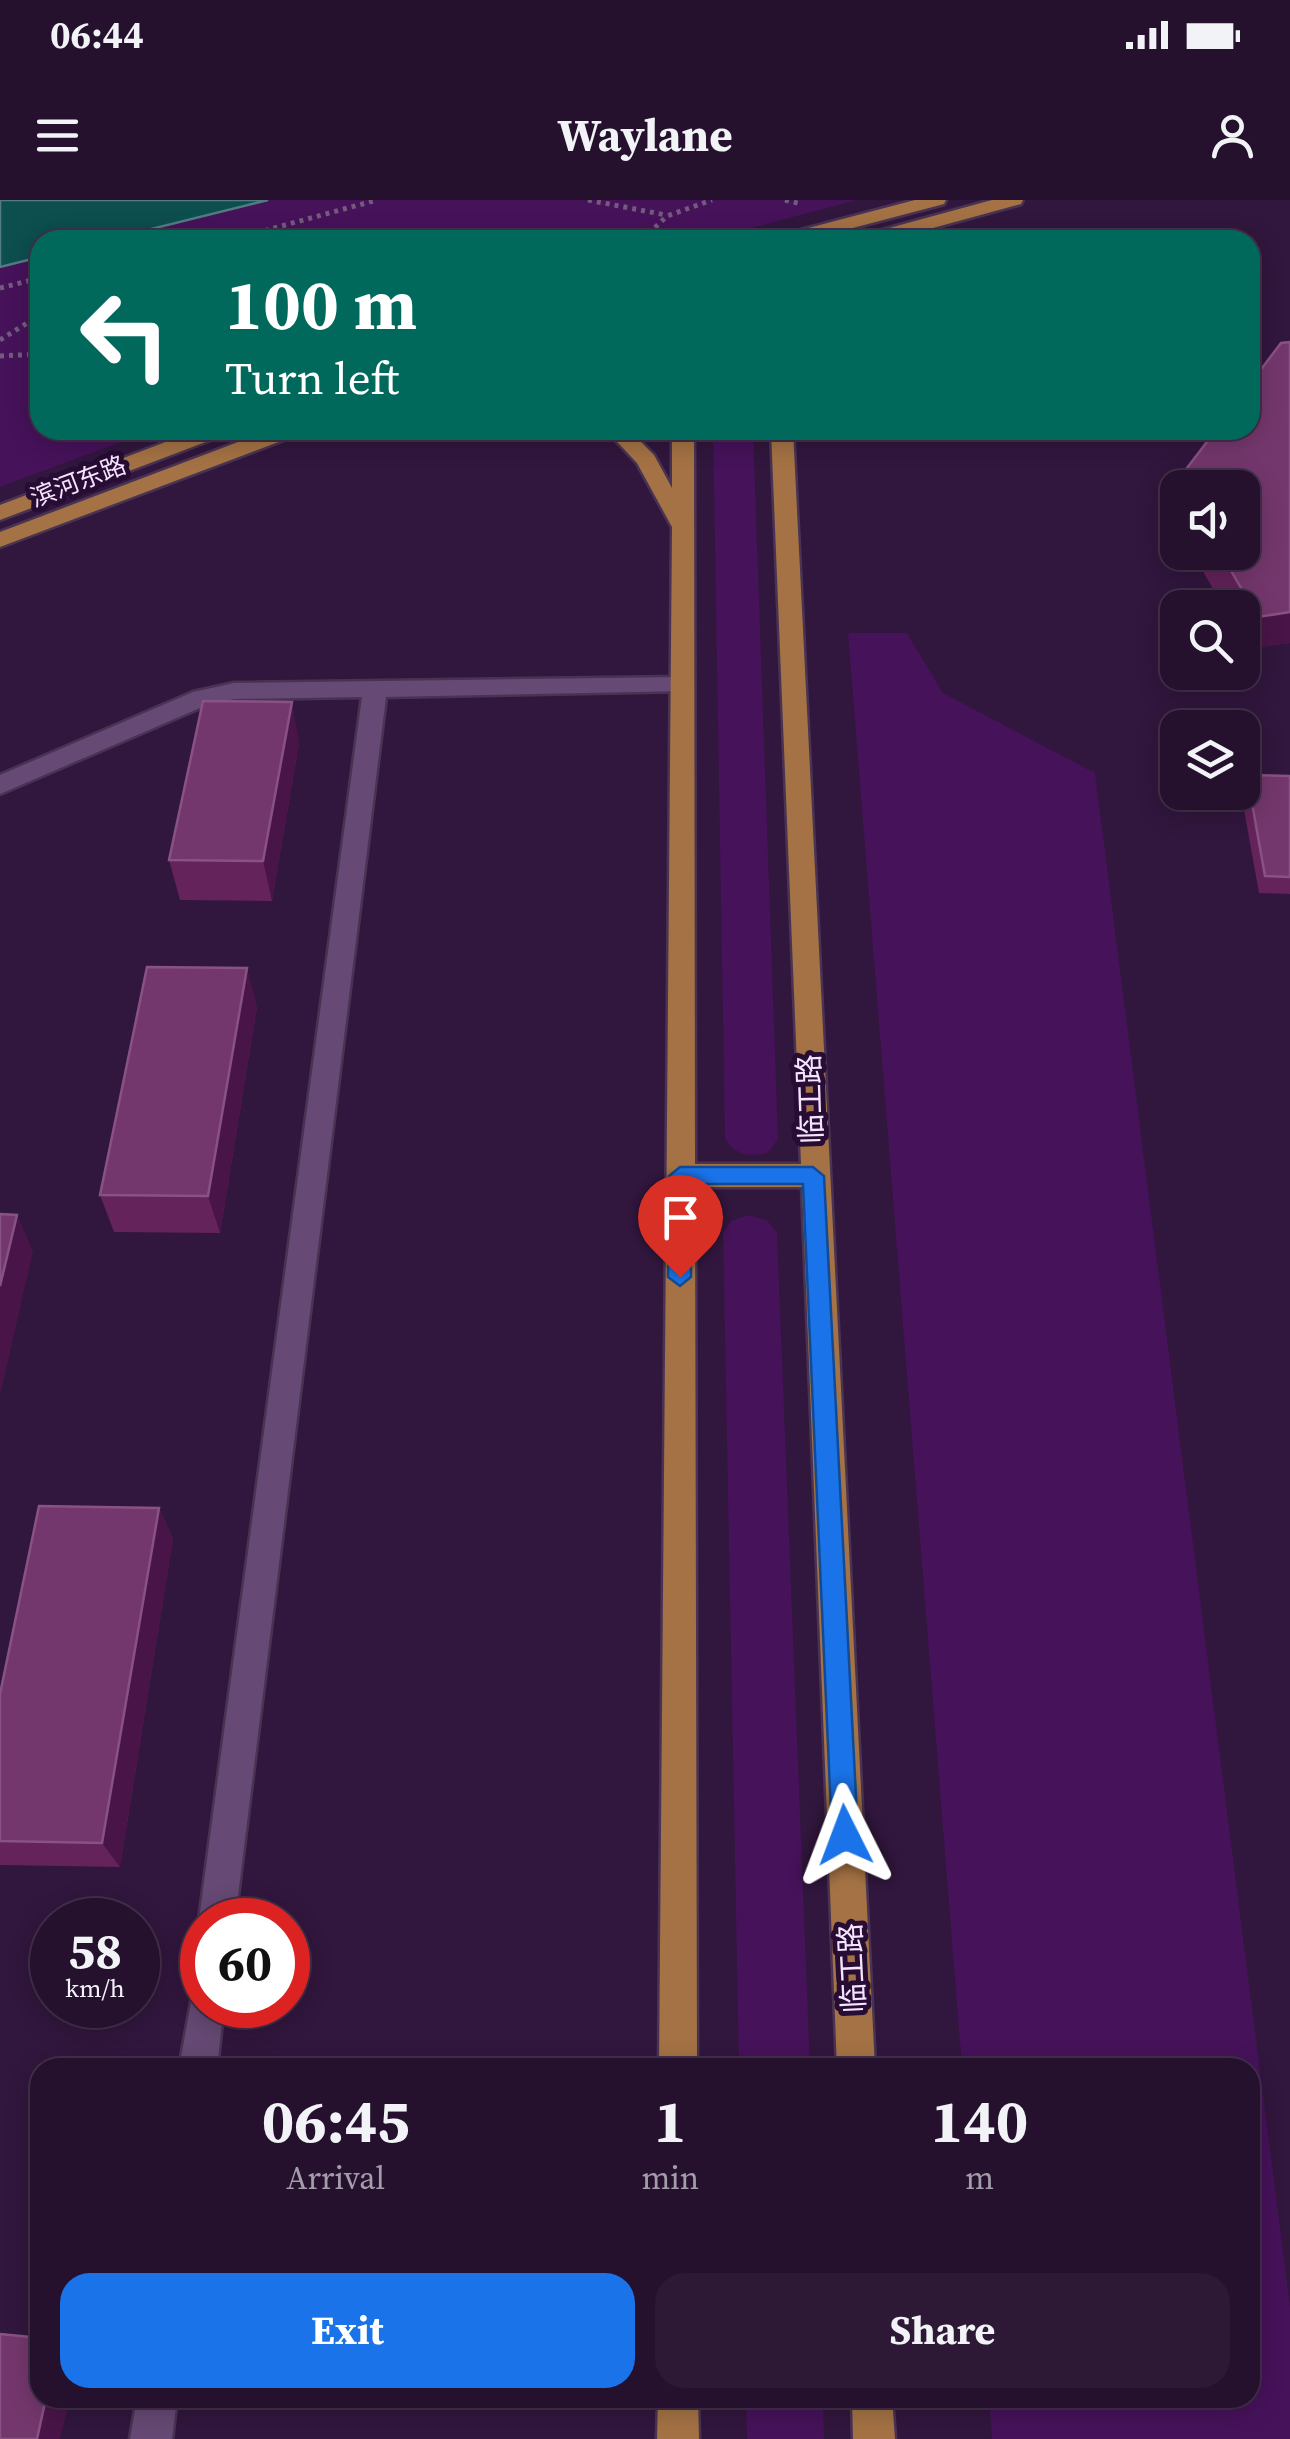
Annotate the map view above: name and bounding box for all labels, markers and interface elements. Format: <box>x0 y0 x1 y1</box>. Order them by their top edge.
text: 06:44 <box>50 9 144 61</box>
text: Waylane <box>557 104 733 166</box>
icon: menu <box>30 108 85 163</box>
icon: person <box>1205 108 1260 163</box>
text: 100 m <box>225 256 417 352</box>
icon: left <box>60 270 190 400</box>
text: Turn left <box>225 347 399 409</box>
street label: 滨河东路 <box>25 447 131 515</box>
map controls <box>1160 470 1260 810</box>
button: sound <box>1160 470 1260 570</box>
button: search <box>1160 590 1260 690</box>
button: layers <box>1160 710 1260 810</box>
street label: 临工路 <box>788 1053 832 1145</box>
pin <box>638 1175 723 1278</box>
icon: arrive <box>653 1190 708 1245</box>
position arrow <box>793 1783 897 1887</box>
speed limit sign: 60 <box>180 1898 310 2028</box>
text: 58 <box>68 1916 122 1985</box>
street label: 临工路 <box>829 1922 875 2014</box>
text: km/h <box>65 1971 125 2005</box>
text: 06:45 <box>262 2080 410 2162</box>
text: 1 <box>654 2080 687 2162</box>
text: 140 <box>931 2080 1028 2162</box>
text: Arrival <box>286 2156 385 2200</box>
text: min <box>641 2156 699 2200</box>
text: m <box>965 2156 994 2200</box>
button: Exit <box>60 2273 635 2388</box>
button: Share <box>655 2273 1230 2388</box>

